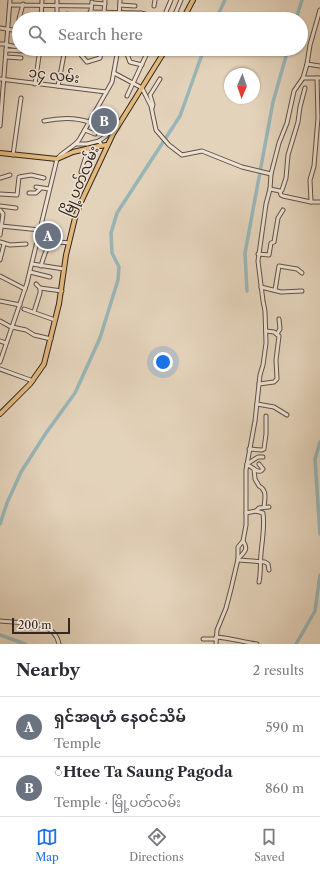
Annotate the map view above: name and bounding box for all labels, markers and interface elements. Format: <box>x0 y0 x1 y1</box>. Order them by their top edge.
search box <box>12 12 308 56</box>
icon: search <box>26 23 48 45</box>
text: Search here <box>58 25 143 44</box>
street label: ၁၄ လမ်း <box>27 62 81 90</box>
north arrow <box>224 68 260 104</box>
pin: B <box>91 106 117 136</box>
street label: မြို့ပတ်လမ်း <box>56 143 106 220</box>
pin: A <box>35 221 61 251</box>
your location <box>153 352 173 372</box>
scale bar <box>12 616 70 635</box>
text: 200 m <box>18 618 51 632</box>
text: Nearby <box>16 660 80 680</box>
text: 2 results <box>253 662 304 678</box>
text: ရှင်အရဟံ နေဝင်သိမ် <box>54 707 186 726</box>
text: A <box>24 719 34 735</box>
text: 590 m <box>266 719 304 735</box>
text: Temple <box>54 735 101 751</box>
text: ံHtee Ta Saung Pagoda <box>54 762 233 781</box>
text: B <box>24 780 34 796</box>
text: 860 m <box>265 780 304 796</box>
text: Temple · မြို့ပတ်လမ်း <box>54 794 181 810</box>
tab: Map <box>35 826 59 864</box>
tab: Directions <box>129 826 184 864</box>
tab: Saved <box>254 826 285 864</box>

